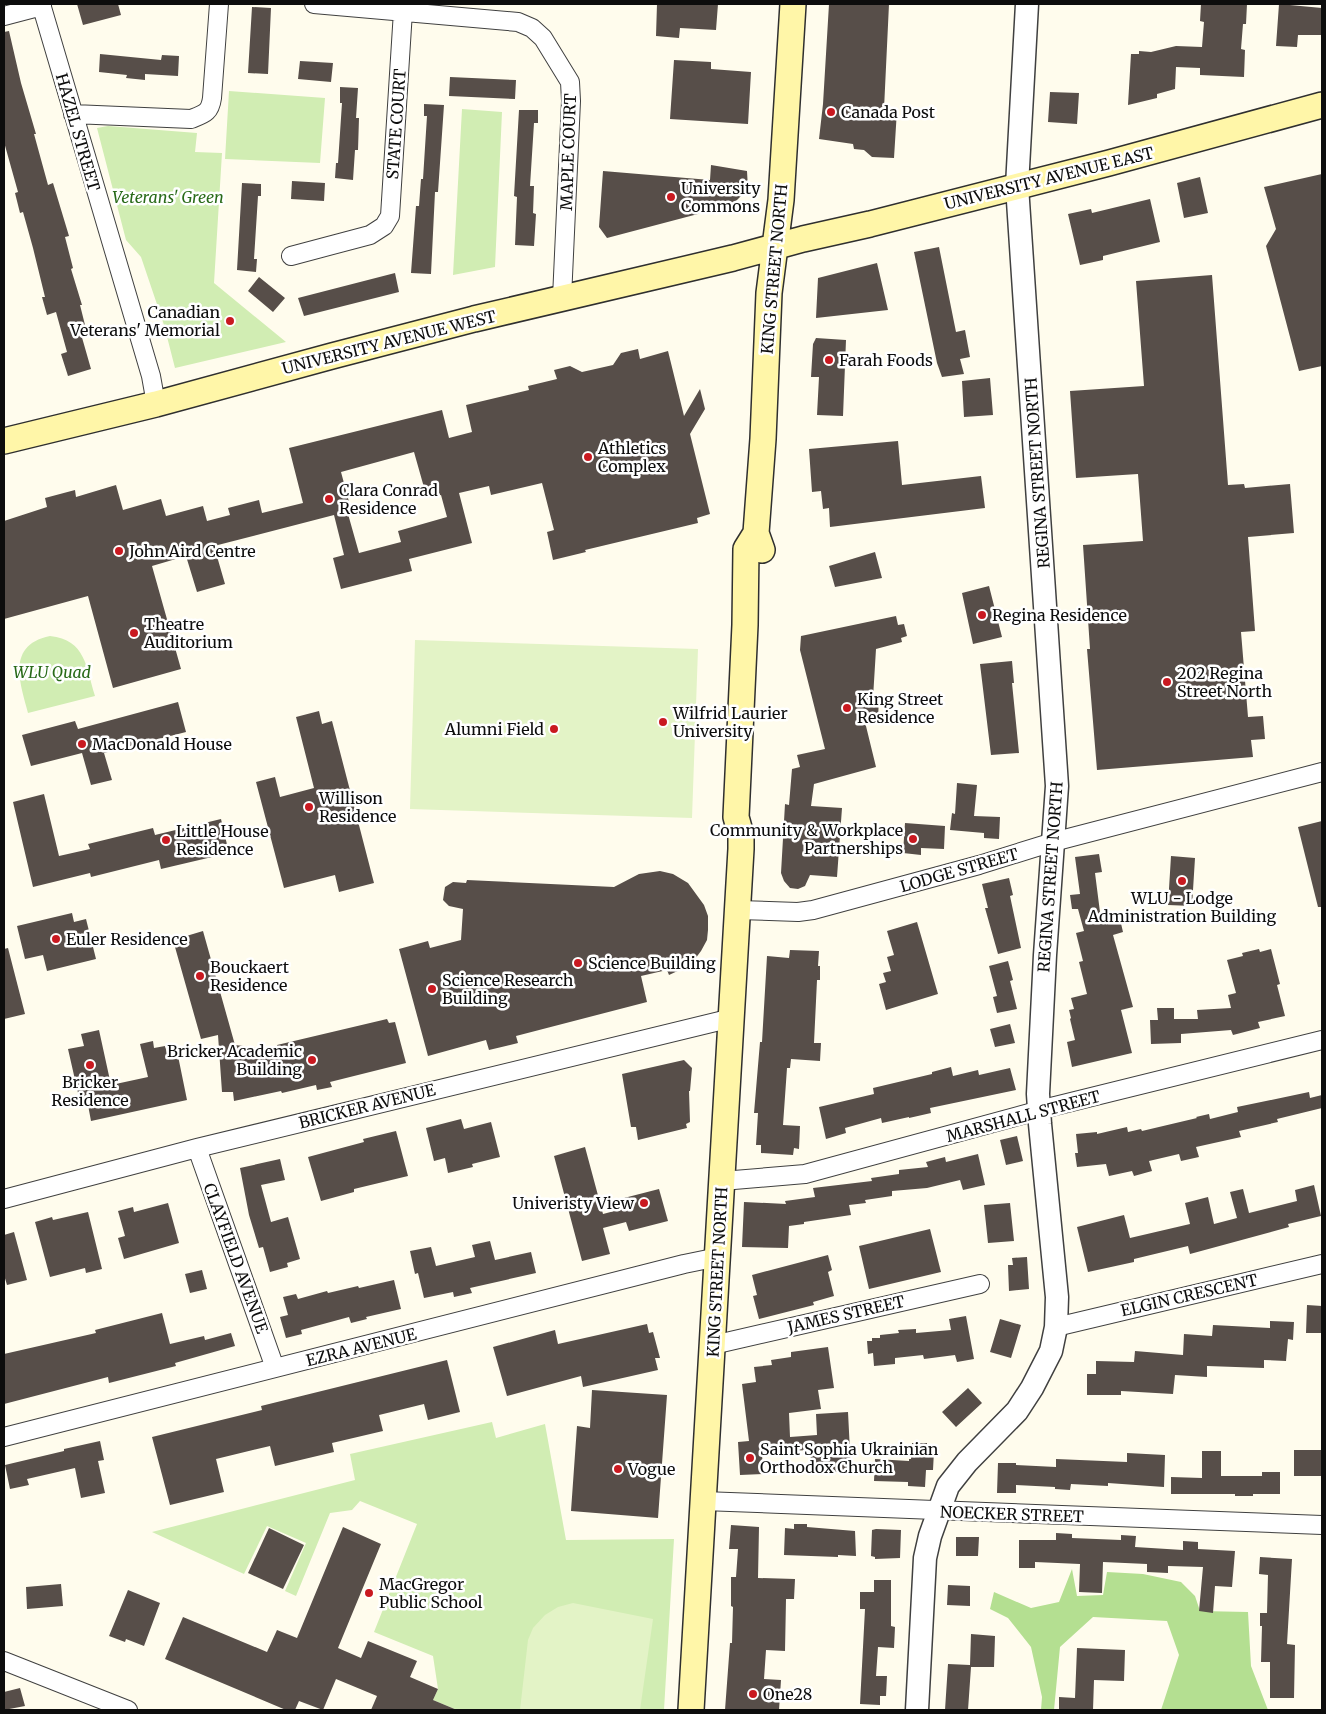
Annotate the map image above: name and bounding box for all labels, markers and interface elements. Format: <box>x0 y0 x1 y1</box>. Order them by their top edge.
street label: STATE COURT <box>382 68 410 180</box>
street label: HAZEL STREET <box>52 71 104 193</box>
street label: MAPLE COURT <box>556 93 580 211</box>
place label: Canada Post <box>841 102 936 122</box>
marker: Canada Post <box>825 106 837 118</box>
street label: UNIVERSITY AVENUE EAST <box>942 142 1156 214</box>
place label: University Commons <box>681 178 761 216</box>
street label: KING STREET NORTH <box>757 183 791 355</box>
park label: Veterans' Green <box>112 187 224 207</box>
marker: University Commons <box>665 191 677 203</box>
place label: Canadian Veterans' Memorial <box>69 302 220 340</box>
street label: UNIVERSITY AVENUE WEST <box>280 306 498 378</box>
marker: Canadian Veterans' Memorial <box>224 315 236 327</box>
place label: Farah Foods <box>839 350 933 370</box>
marker: Farah Foods <box>823 354 835 366</box>
street label: REGINA STREET NORTH <box>1020 377 1054 569</box>
place label: Athletics Complex <box>597 438 667 476</box>
marker: Athletics Complex <box>582 451 594 463</box>
place label: Clara Conrad Residence <box>339 480 438 518</box>
marker: Clara Conrad Residence <box>323 493 335 505</box>
place label: John Aird Centre <box>128 541 256 561</box>
marker: John Aird Centre <box>113 545 125 557</box>
place label: Regina Residence <box>992 605 1127 625</box>
marker: Regina Residence <box>976 609 988 621</box>
place label: Theatre Auditorium <box>143 614 233 652</box>
marker: Theatre Auditorium <box>128 627 140 639</box>
park label: WLU Quad <box>13 662 92 682</box>
place label: 202 Regina Street North <box>1177 663 1272 701</box>
marker: 202 Regina Street North <box>1161 676 1173 688</box>
place label: King Street Residence <box>857 689 944 727</box>
marker: King Street Residence <box>841 702 853 714</box>
place label: Wilfrid Laurier University <box>672 703 788 741</box>
marker: Wilfrid Laurier University <box>657 716 669 728</box>
place label: Alumni Field <box>444 719 544 739</box>
marker: Alumni Field <box>548 723 560 735</box>
place label: MacDonald House <box>92 734 232 754</box>
marker: MacDonald House <box>76 738 88 750</box>
street label: REGINA STREET NORTH <box>1033 781 1067 973</box>
place label: Willison Residence <box>318 788 396 826</box>
marker: Willison Residence <box>303 801 315 813</box>
place label: Community & Workplace Partnerships <box>710 820 903 858</box>
place label: Little House Residence <box>176 821 269 859</box>
marker: Community & Workplace Partnerships <box>907 833 919 845</box>
marker: Little House Residence <box>160 834 172 846</box>
street label: LODGE STREET <box>897 844 1021 896</box>
marker: WLU - Lodge Administration Building <box>1176 875 1188 887</box>
place label: WLU - Lodge Administration Building <box>1087 888 1276 926</box>
place label: Euler Residence <box>66 929 188 949</box>
marker: Euler Residence <box>50 933 62 945</box>
place label: Science Building <box>588 953 716 973</box>
place label: Bouckaert Residence <box>210 957 290 995</box>
marker: Science Building <box>572 957 584 969</box>
marker: Bouckaert Residence <box>194 970 206 982</box>
place label: Science Research Building <box>442 970 574 1008</box>
marker: Science Research Building <box>426 983 438 995</box>
place label: Bricker Academic Building <box>167 1041 302 1079</box>
marker: Bricker Academic Building <box>306 1054 318 1066</box>
marker: Bricker Residence <box>84 1059 96 1071</box>
place label: Bricker Residence <box>51 1072 129 1110</box>
street label: BRICKER AVENUE <box>297 1079 438 1133</box>
street label: MARSHALL STREET <box>944 1086 1102 1146</box>
street label: CLAYFIELD AVENUE <box>200 1180 273 1337</box>
street label: KING STREET NORTH <box>703 1186 731 1358</box>
place label: Univeristy View <box>512 1193 634 1213</box>
marker: Univeristy View <box>638 1197 650 1209</box>
street label: ELGIN CRESCENT <box>1119 1270 1259 1320</box>
street label: JAMES STREET <box>785 1291 906 1337</box>
street label: EZRA AVENUE <box>304 1323 419 1370</box>
place label: Saint Sophia Ukrainian Orthodox Church <box>760 1439 939 1477</box>
marker: Saint Sophia Ukrainian Orthodox Church <box>744 1452 756 1464</box>
place label: Vogue <box>627 1459 675 1479</box>
marker: Vogue <box>612 1463 624 1475</box>
street label: NOECKER STREET <box>940 1501 1084 1527</box>
place label: MacGregor Public School <box>379 1574 483 1612</box>
marker: MacGregor Public School <box>363 1587 375 1599</box>
place label: One28 <box>763 1684 812 1704</box>
marker: One28 <box>747 1688 759 1700</box>

